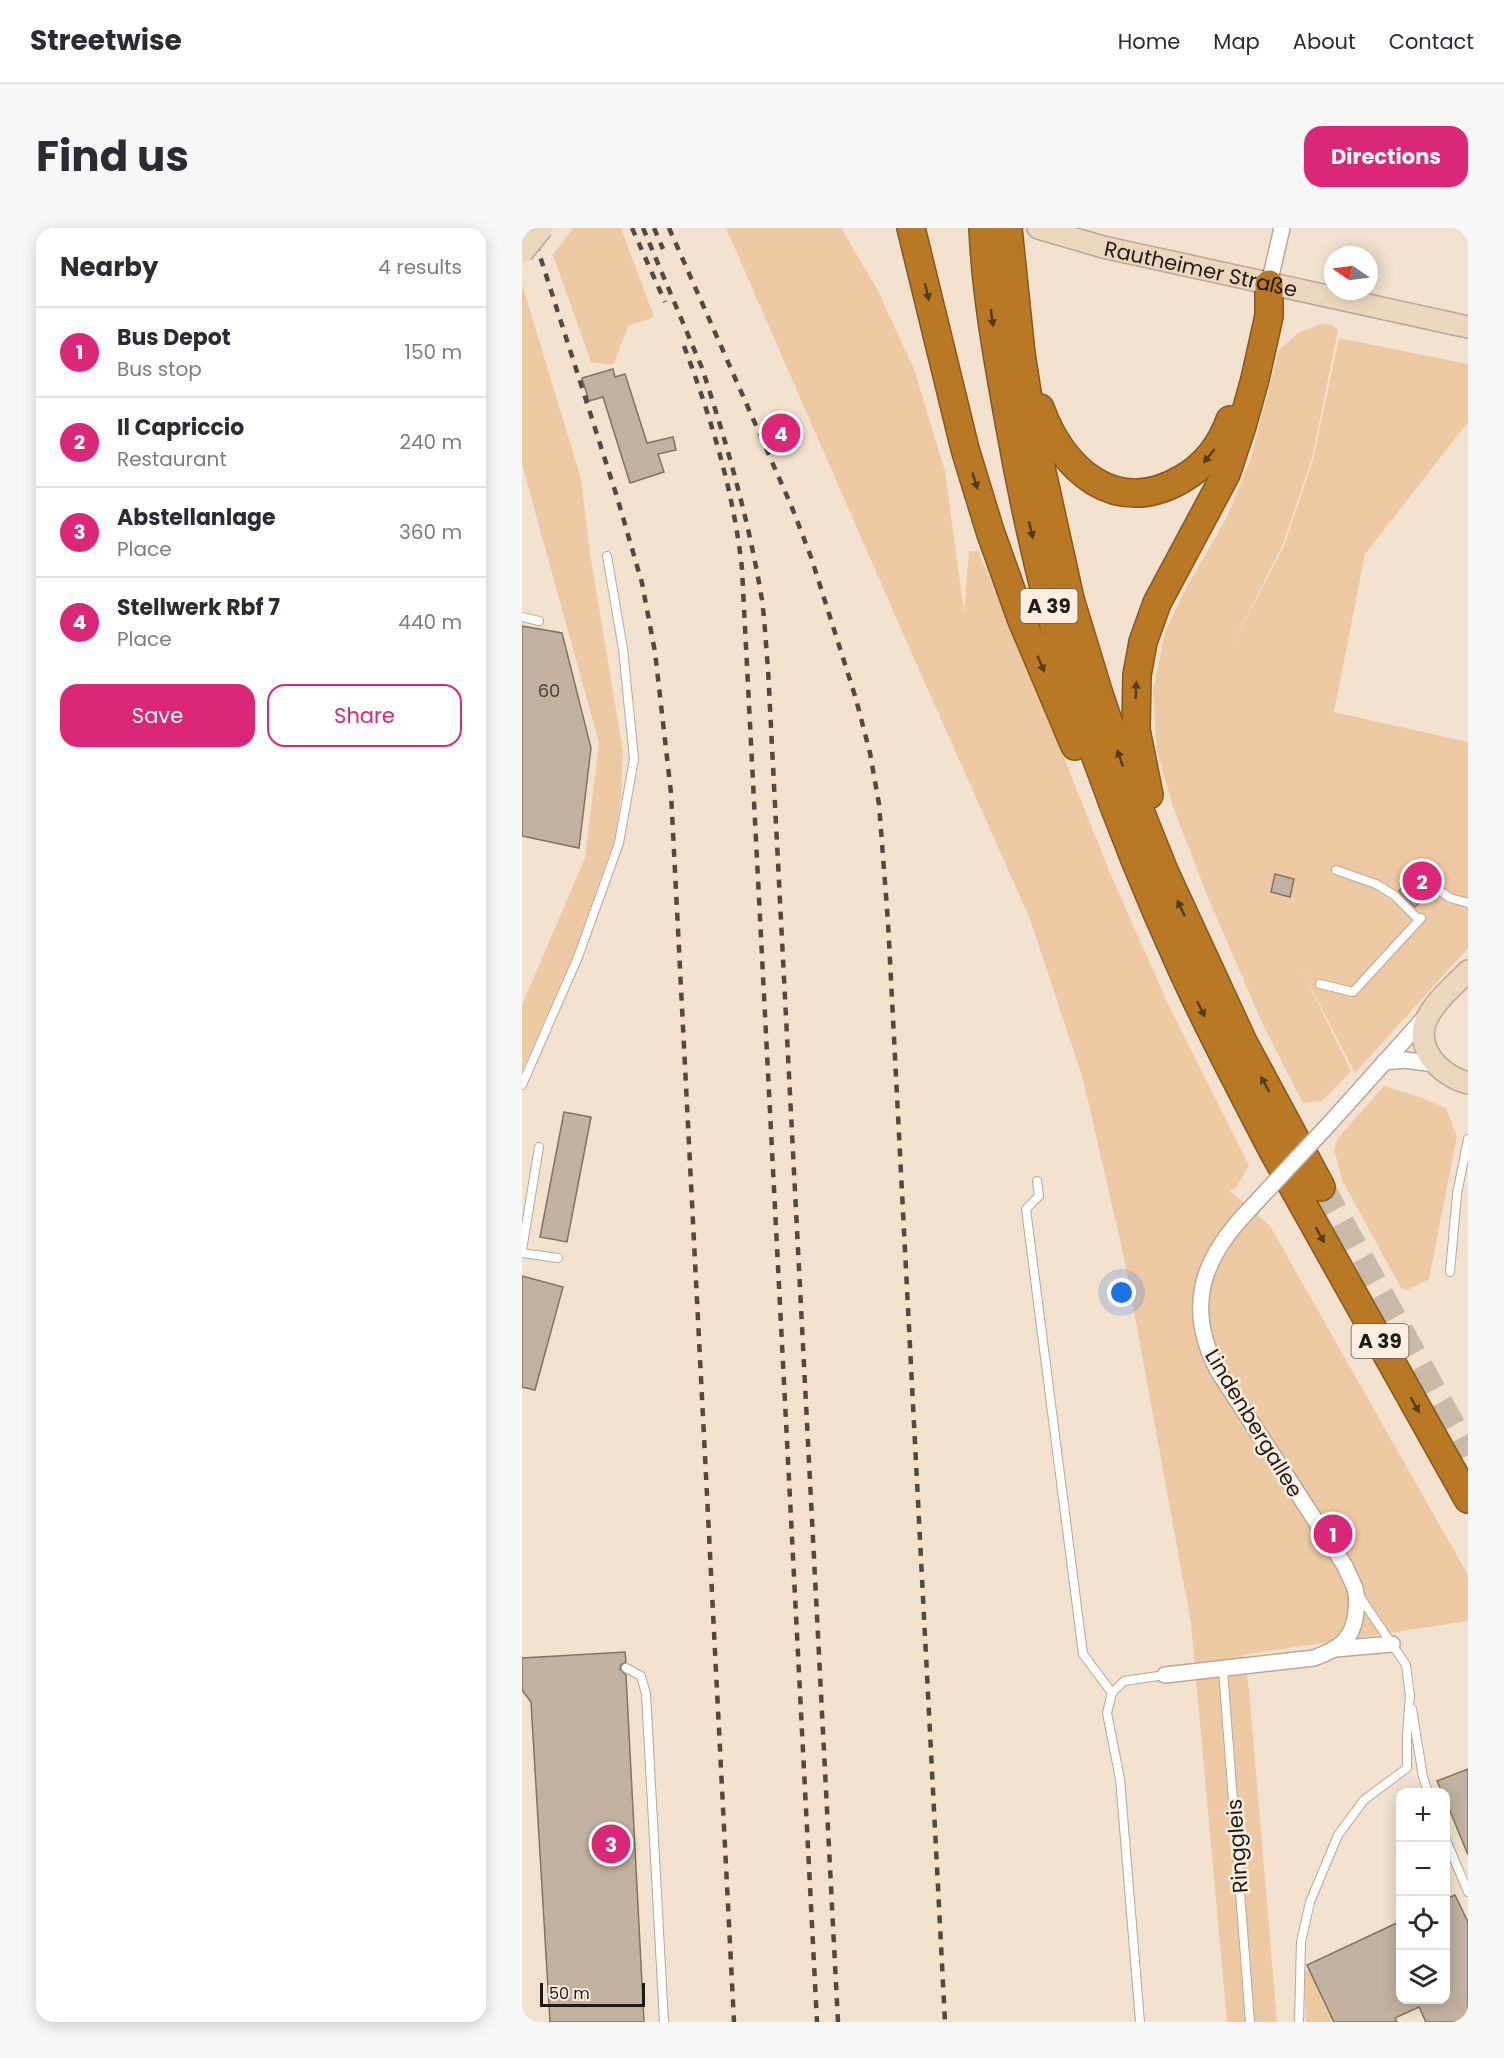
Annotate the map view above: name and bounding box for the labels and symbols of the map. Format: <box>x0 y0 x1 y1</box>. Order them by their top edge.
street label: Rautheimer Straße <box>1102 233 1300 304</box>
north arrow <box>1324 246 1378 300</box>
one-way arrow <box>922 283 932 301</box>
one-way arrow <box>988 308 997 327</box>
pin: 4 <box>762 410 800 456</box>
one-way arrow <box>1204 449 1216 464</box>
one-way arrow <box>971 472 980 490</box>
one-way arrow <box>1026 521 1036 539</box>
road number: A 39 <box>1020 589 1078 623</box>
one-way arrow <box>1037 655 1046 673</box>
house number: 60 <box>538 678 560 703</box>
one-way arrow <box>1132 680 1141 699</box>
one-way arrow <box>1115 749 1125 767</box>
pin: 2 <box>1402 858 1442 904</box>
one-way arrow <box>1177 899 1186 916</box>
one-way arrow <box>1197 1001 1206 1018</box>
one-way arrow <box>1260 1075 1270 1092</box>
one-way arrow <box>1315 1226 1325 1243</box>
your location <box>1107 1278 1136 1307</box>
road number: A 39 <box>1352 1324 1408 1358</box>
street label: Lindenbergallee <box>1198 1343 1310 1503</box>
one-way arrow <box>1410 1397 1420 1414</box>
pin: 1 <box>1314 1512 1352 1556</box>
street label: Ringgleis <box>1219 1798 1255 1894</box>
pin: 3 <box>592 1822 631 1866</box>
scale bar <box>540 1980 645 2008</box>

